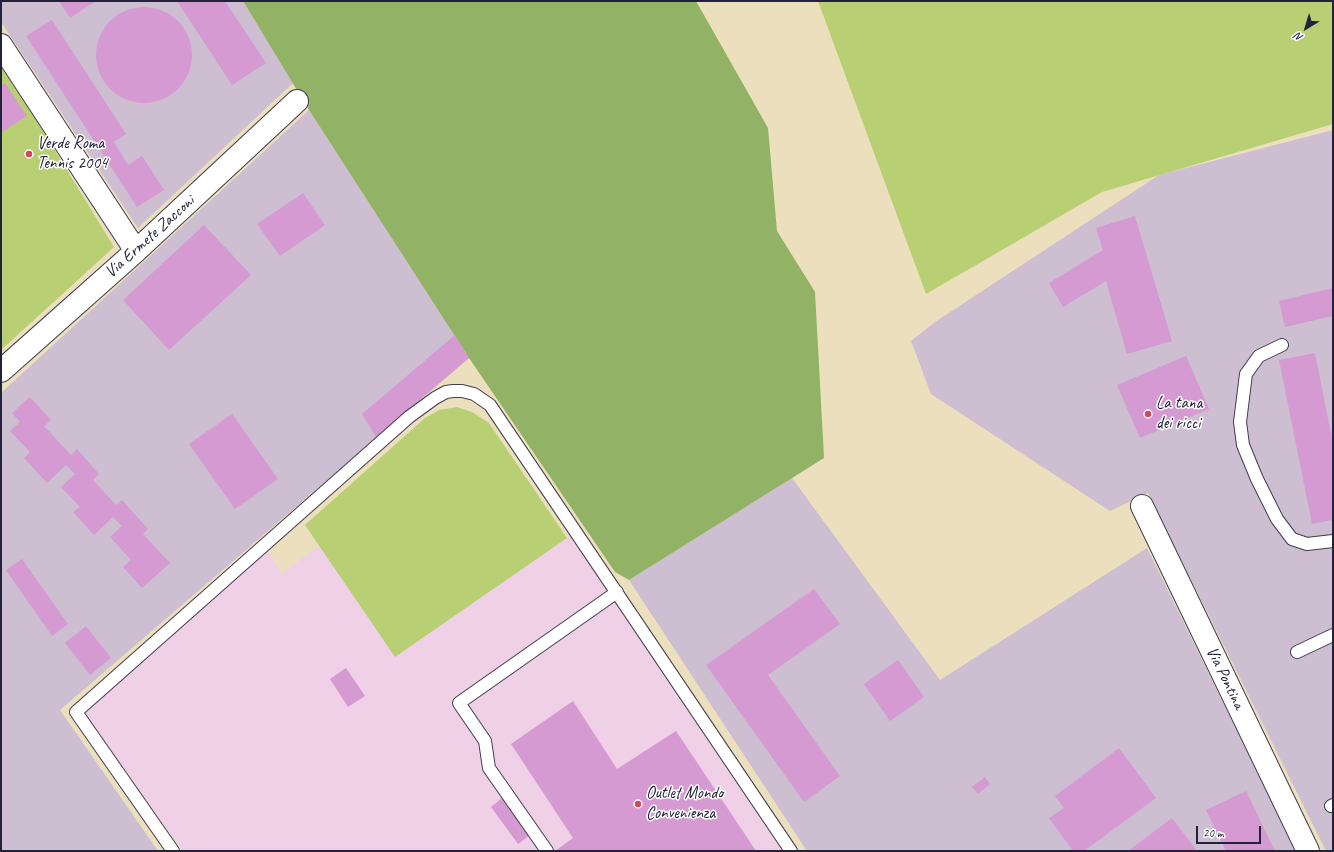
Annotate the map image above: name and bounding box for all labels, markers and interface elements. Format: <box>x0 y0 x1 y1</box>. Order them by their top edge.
north arrow <box>1286 8 1326 48</box>
text: N <box>1292 30 1306 45</box>
place label: Verde Roma Tennis 2004 <box>37 134 108 174</box>
marker: Verde Roma Tennis 2004 <box>24 149 34 159</box>
street label: Via Ermete Zacconi <box>101 191 199 283</box>
place label: La tana dei ricci <box>1156 394 1202 434</box>
marker: La tana dei ricci <box>1143 409 1153 419</box>
street label: Via Pontina <box>1201 643 1249 713</box>
place label: Outlet Mondo Convenienza <box>646 784 723 824</box>
marker: Outlet Mondo Convenienza <box>633 799 643 809</box>
scale bar <box>1198 818 1263 844</box>
text: 20 m <box>1203 825 1223 841</box>

